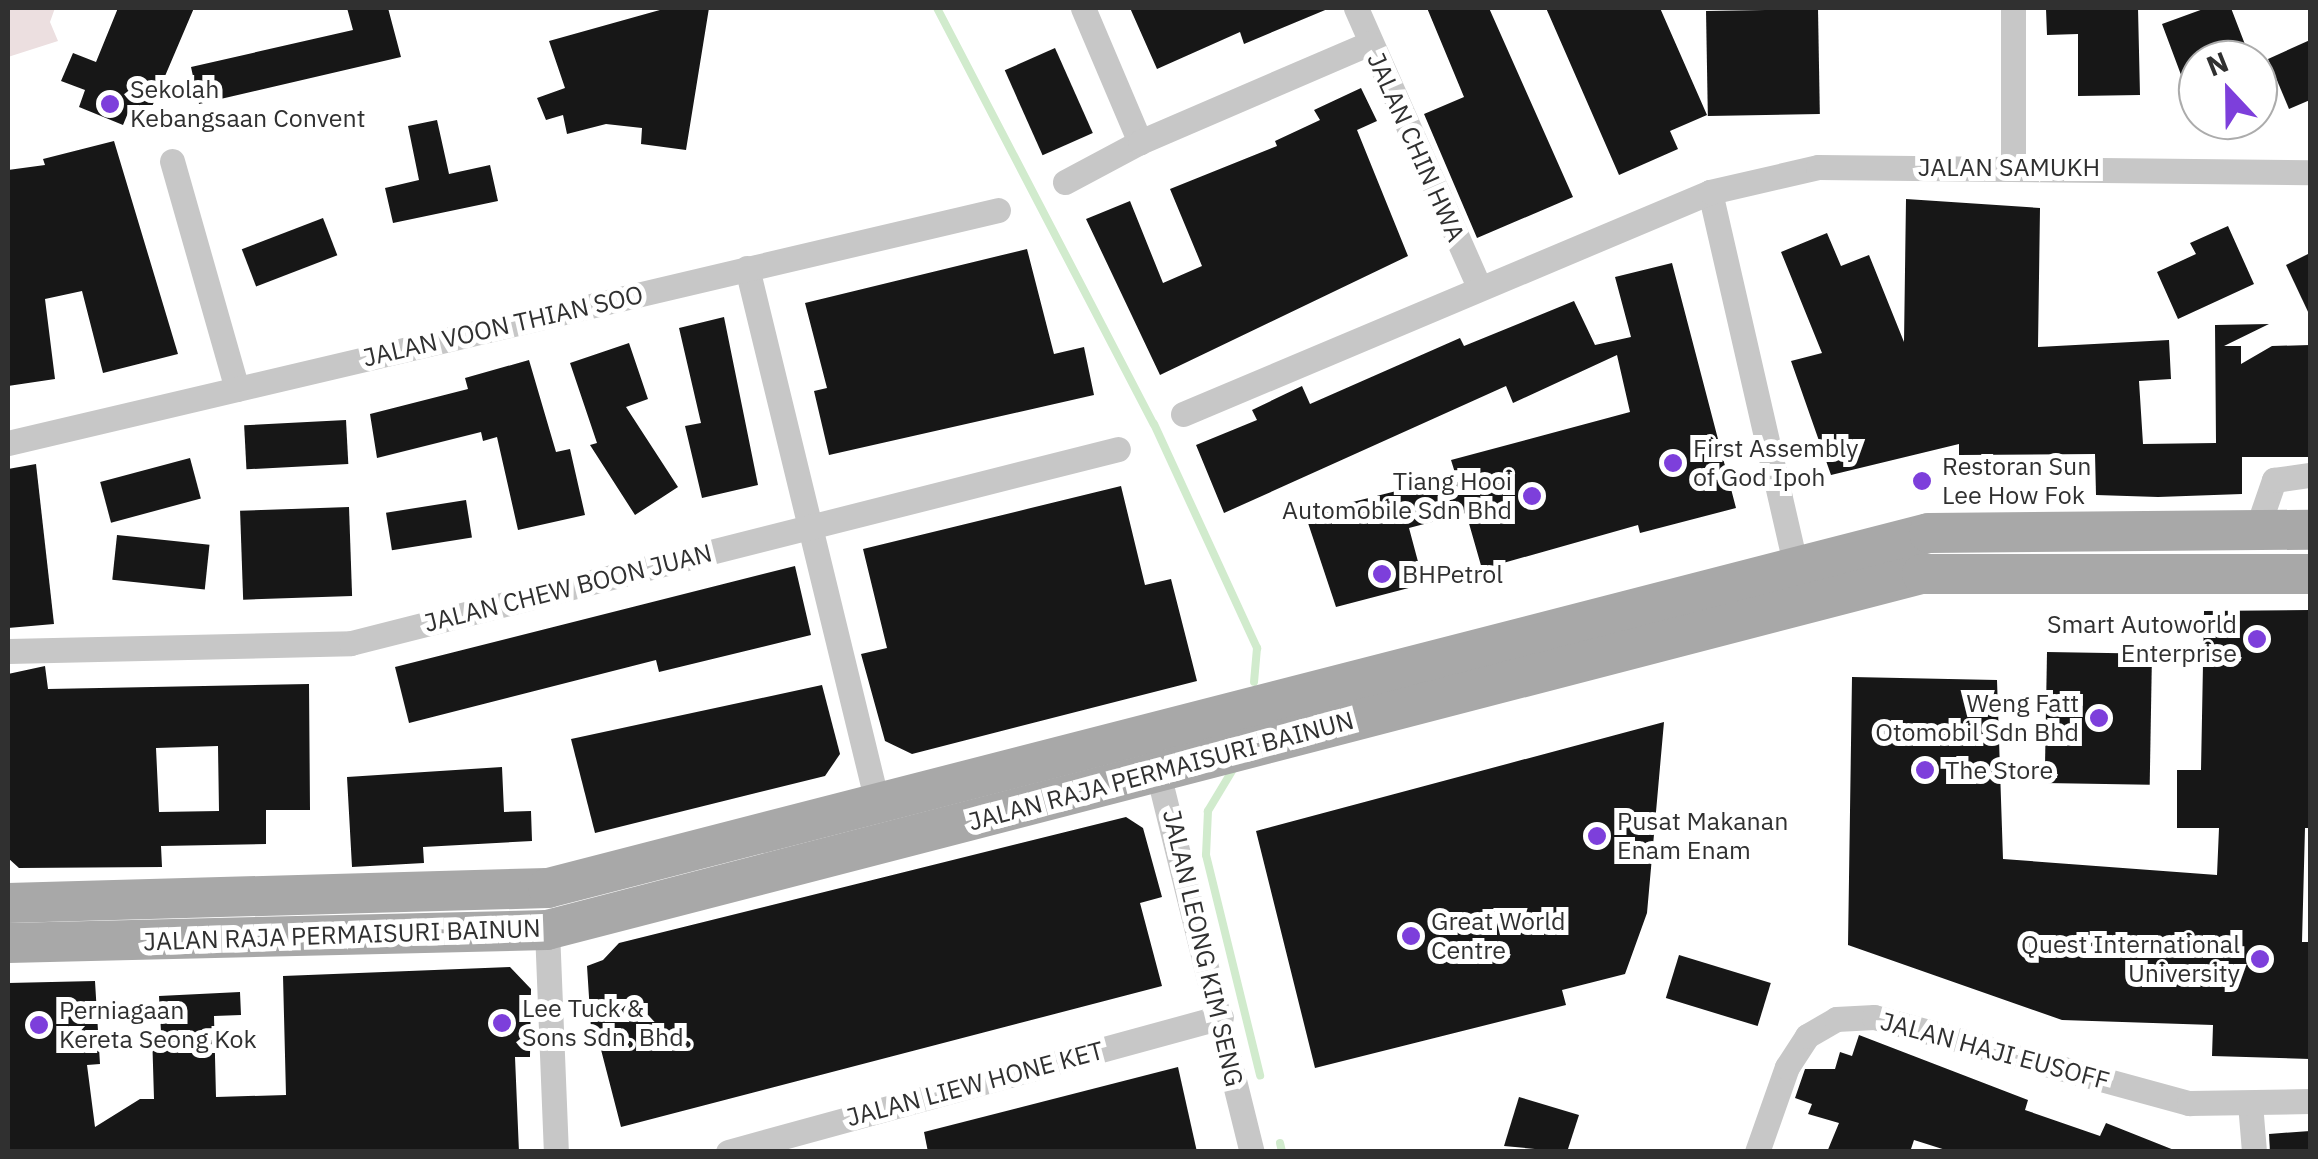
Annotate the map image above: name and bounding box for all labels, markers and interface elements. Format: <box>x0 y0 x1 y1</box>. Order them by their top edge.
north arrow <box>2178 40 2278 140</box>
text: N <box>2201 43 2234 85</box>
street label: JALAN CHIN HWA <box>1361 48 1471 246</box>
place label: Sekolah Kebangsaan Convent <box>130 75 365 134</box>
marker: Sekolah Kebangsaan Convent <box>99 93 121 115</box>
street label: JALAN SAMUKH <box>1918 152 2100 182</box>
street label: JALAN VOON THIAN SOO <box>360 279 646 373</box>
place label: First Assembly of God Ipoh <box>1693 434 1858 493</box>
marker: First Assembly of God Ipoh <box>1662 452 1684 474</box>
place label: Restoran Sun Lee How Fok <box>1942 452 2091 511</box>
place label: Tiang Hooi Automobile Sdn Bhd <box>1282 467 1512 526</box>
marker: Restoran Sun Lee How Fok <box>1911 470 1933 492</box>
marker: Tiang Hooi Automobile Sdn Bhd <box>1521 485 1543 507</box>
street label: JALAN CHEW BOON JUAN <box>421 538 715 638</box>
place label: BHPetrol <box>1402 559 1503 589</box>
marker: BHPetrol <box>1371 563 1393 585</box>
place label: Smart Autoworld Enterprise <box>2047 610 2237 669</box>
marker: Smart Autoworld Enterprise <box>2246 628 2268 650</box>
place label: Weng Fatt Otomobil Sdn Bhd <box>1875 689 2079 748</box>
street label: JALAN RAJA PERMAISURI BAINUN <box>965 705 1357 837</box>
marker: Weng Fatt Otomobil Sdn Bhd <box>2088 707 2110 729</box>
place label: The Store <box>1945 755 2053 785</box>
marker: The Store <box>1914 759 1936 781</box>
street label: JALAN LEONG KIM SENG <box>1157 807 1249 1089</box>
place label: Pusat Makanan Enam Enam <box>1617 807 1788 866</box>
marker: Pusat Makanan Enam Enam <box>1586 825 1608 847</box>
place label: Great World Centre <box>1431 907 1566 966</box>
street label: JALAN RAJA PERMAISURI BAINUN <box>143 913 541 957</box>
marker: Great World Centre <box>1400 925 1422 947</box>
place label: Quest International University <box>2021 930 2240 989</box>
marker: Quest International University <box>2249 948 2271 970</box>
place label: Lee Tuck & Sons Sdn. Bhd. <box>522 994 691 1053</box>
place label: Perniagaan Kereta Seong Kok <box>59 996 257 1055</box>
street label: JALAN HAJI EUSOFF <box>1877 1006 2113 1096</box>
marker: Lee Tuck & Sons Sdn. Bhd. <box>491 1012 513 1034</box>
marker: Perniagaan Kereta Seong Kok <box>28 1014 50 1036</box>
street label: JALAN LIEW HONE KET <box>843 1035 1107 1133</box>

